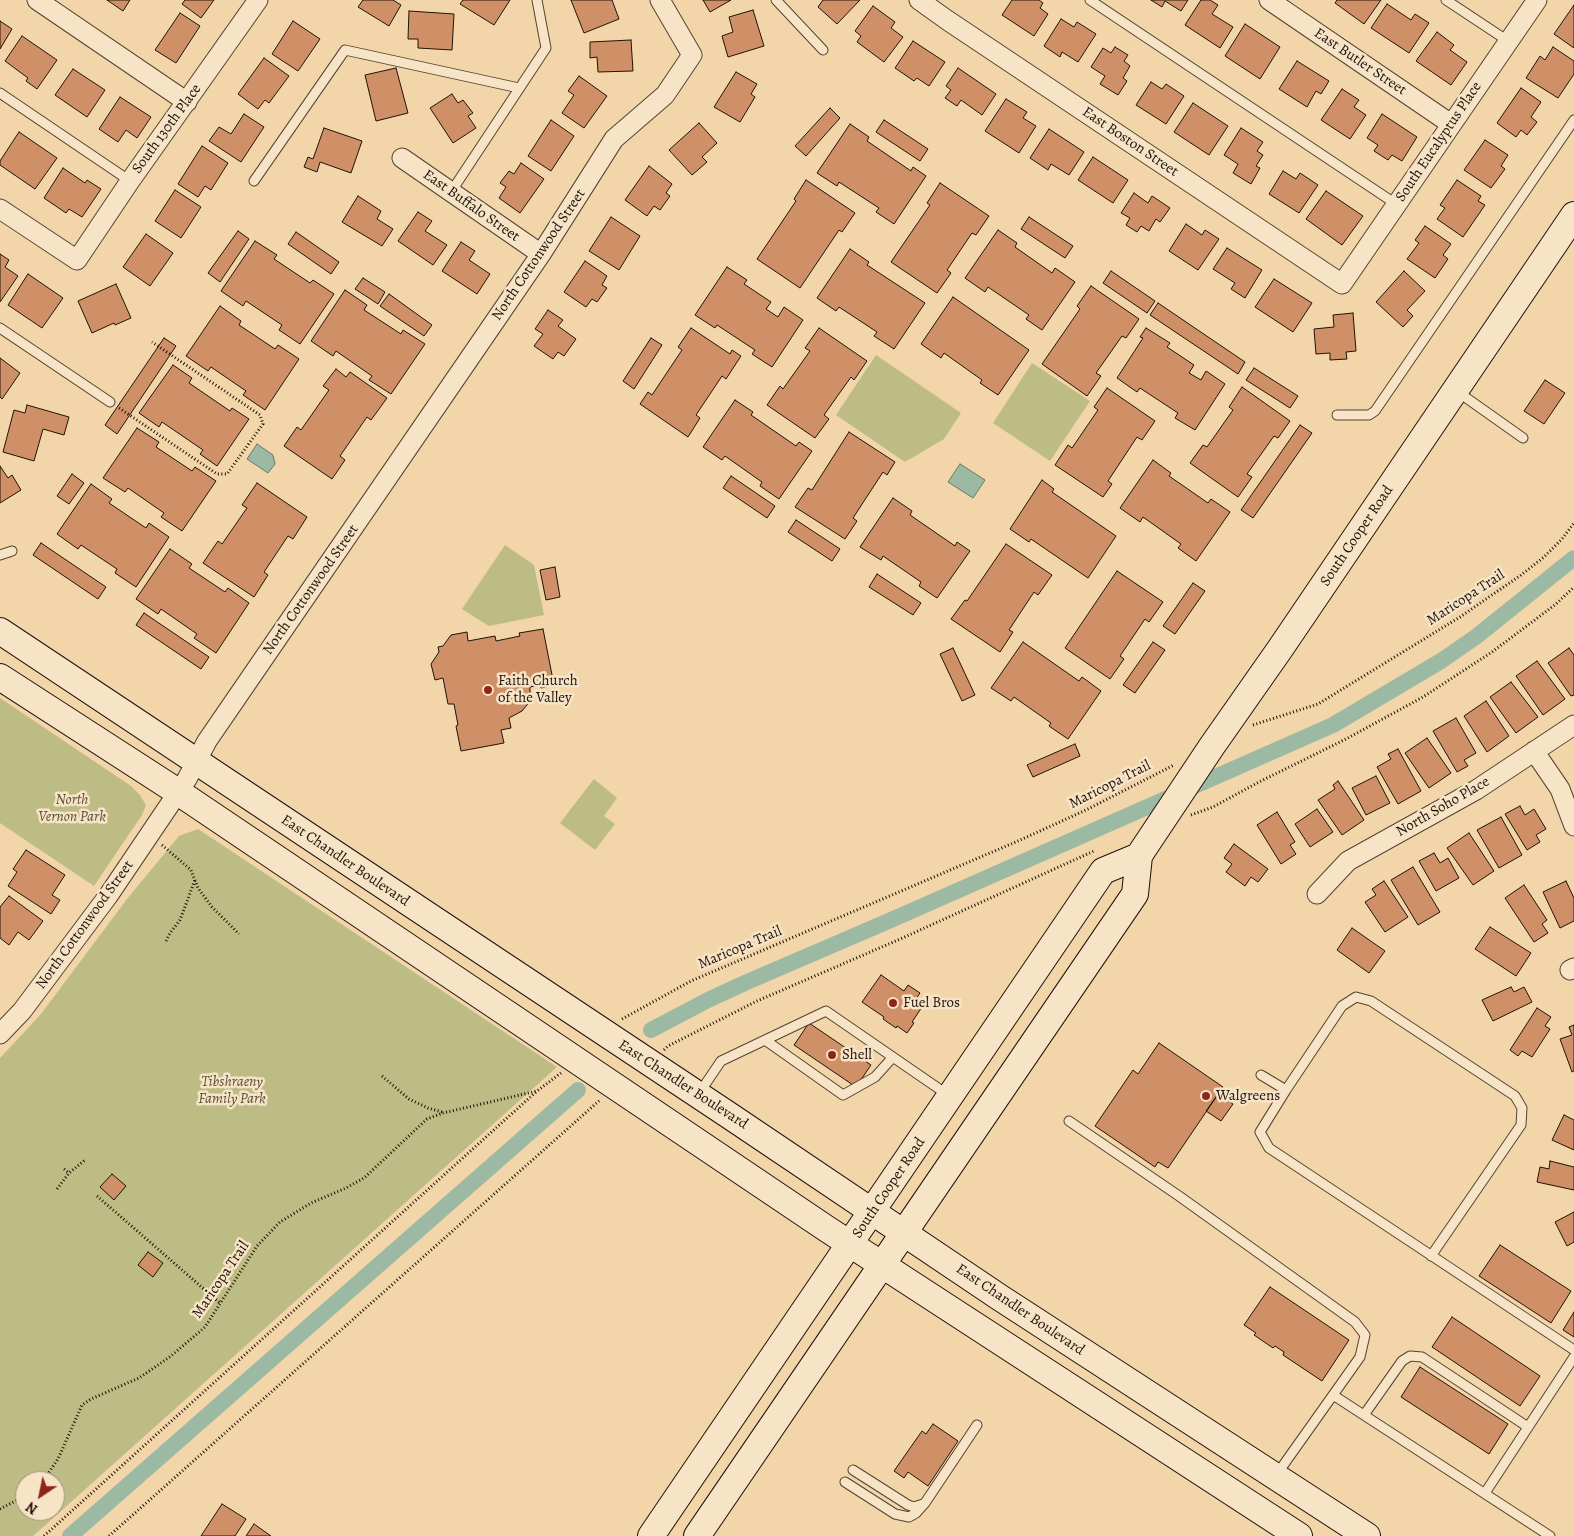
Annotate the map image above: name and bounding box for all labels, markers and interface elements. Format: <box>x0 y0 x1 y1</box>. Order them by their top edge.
street label: East Butler Street <box>1310 24 1410 100</box>
street label: South Eucalyptus Place <box>1392 78 1486 206</box>
street label: South 130th Place <box>128 81 206 177</box>
street label: East Boston Street <box>1078 103 1182 181</box>
street label: East Buffalo Street <box>419 166 523 246</box>
street label: North Cottonwood Street <box>488 186 590 324</box>
street label: South Cooper Road <box>1317 482 1397 590</box>
street label: North Cottonwood Street <box>259 521 363 659</box>
street label: Maricopa Trail <box>1424 566 1508 630</box>
place label: Faith Church of the Valley <box>498 672 578 707</box>
marker: Faith Church of the Valley <box>482 684 494 696</box>
street label: Maricopa Trail <box>1066 757 1154 813</box>
street label: North Soho Place <box>1393 773 1493 841</box>
park label: North Vernon Park <box>38 791 106 826</box>
street label: East Chandler Boulevard <box>277 811 413 911</box>
street label: North Cottonwood Street <box>32 857 138 993</box>
street label: Maricopa Trail <box>695 922 785 974</box>
place label: Fuel Bros <box>903 994 960 1012</box>
marker: Fuel Bros <box>887 997 899 1009</box>
street label: East Chandler Boulevard <box>615 1036 751 1134</box>
place label: Shell <box>842 1046 872 1064</box>
marker: Shell <box>826 1049 838 1061</box>
park label: Tibshraeny Family Park <box>198 1073 266 1108</box>
place label: Walgreens <box>1216 1087 1280 1105</box>
marker: Walgreens <box>1200 1090 1212 1102</box>
street label: South Cooper Road <box>849 1134 929 1242</box>
street label: Maricopa Trail <box>189 1238 253 1322</box>
street label: East Chandler Boulevard <box>952 1260 1088 1360</box>
north arrow <box>15 1471 65 1521</box>
text: N <box>22 1497 41 1519</box>

